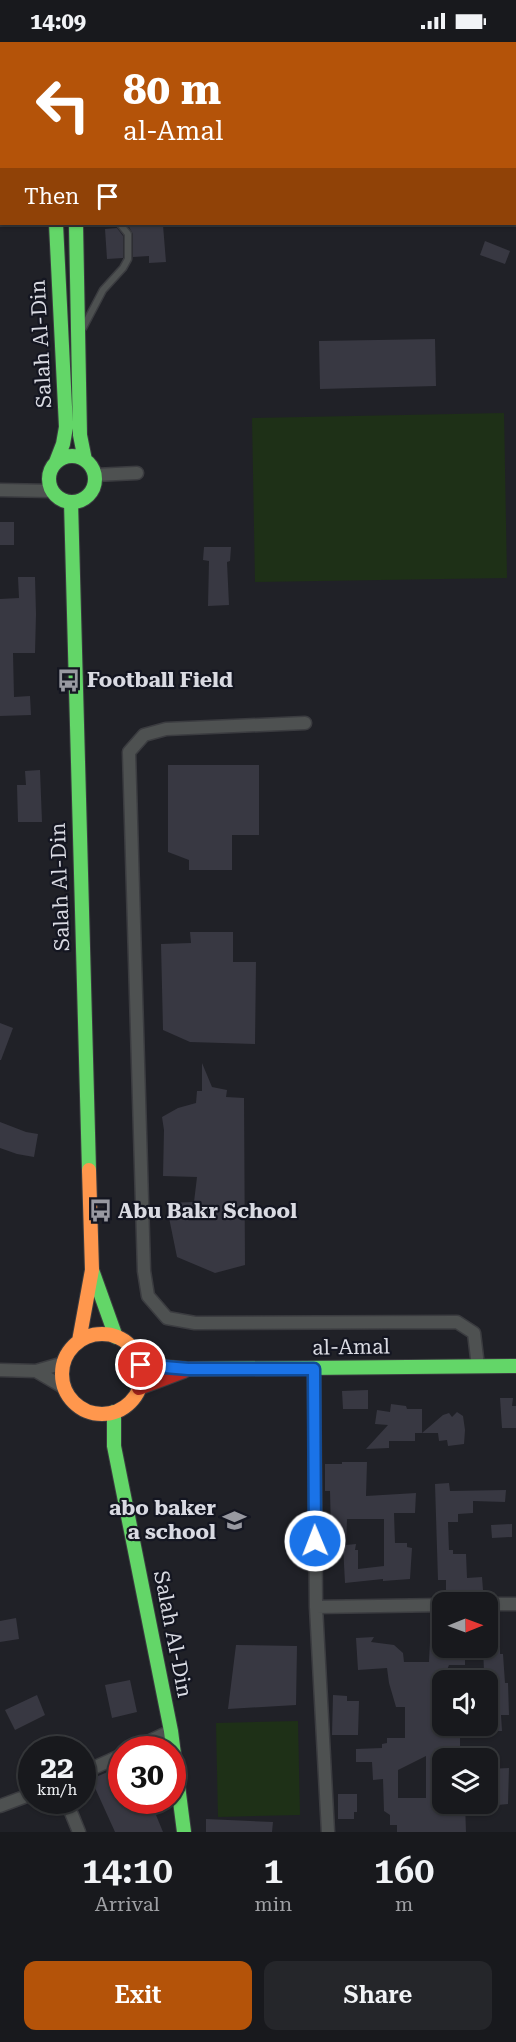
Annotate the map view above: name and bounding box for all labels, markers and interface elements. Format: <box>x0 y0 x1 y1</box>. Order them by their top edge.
text: 14:09 <box>30 9 86 34</box>
text: 80 m <box>123 65 221 114</box>
icon: left <box>24 66 102 144</box>
text: al-Amal <box>123 115 223 147</box>
icon: arrive <box>91 180 124 213</box>
text: Then <box>24 184 79 209</box>
street label: Salah Al-Din <box>26 279 56 409</box>
bus stop icon: Football Field <box>56 667 82 693</box>
place label: Football Field <box>87 668 233 692</box>
street label: Salah Al-Din <box>46 822 74 952</box>
bus stop icon: Abu Bakr School <box>87 1198 113 1224</box>
place label: Abu Bakr School <box>118 1199 297 1223</box>
street label: al-Amal <box>312 1334 391 1360</box>
pin <box>115 1339 166 1390</box>
icon: arrive <box>124 1348 157 1381</box>
place label: abo baker a school <box>109 1496 216 1544</box>
school or university icon: abo baker a school <box>221 1507 247 1533</box>
position arrow <box>283 1509 347 1573</box>
street label: Salah Al-Din <box>149 1569 197 1700</box>
north arrow <box>432 1592 498 1658</box>
map controls <box>432 1592 498 1814</box>
button: sound <box>432 1670 498 1736</box>
speed limit sign: 30 <box>108 1736 186 1814</box>
button: layers <box>432 1748 498 1814</box>
text: 22 <box>40 1750 74 1785</box>
text: km/h <box>37 1781 77 1799</box>
text: 14:10 <box>82 1850 173 1892</box>
text: 1 <box>263 1850 283 1892</box>
text: 160 <box>374 1850 434 1892</box>
text: Arrival <box>95 1892 160 1916</box>
text: min <box>255 1892 292 1916</box>
text: m <box>395 1892 413 1916</box>
button: Exit <box>24 1961 252 2030</box>
button: Share <box>264 1961 492 2030</box>

